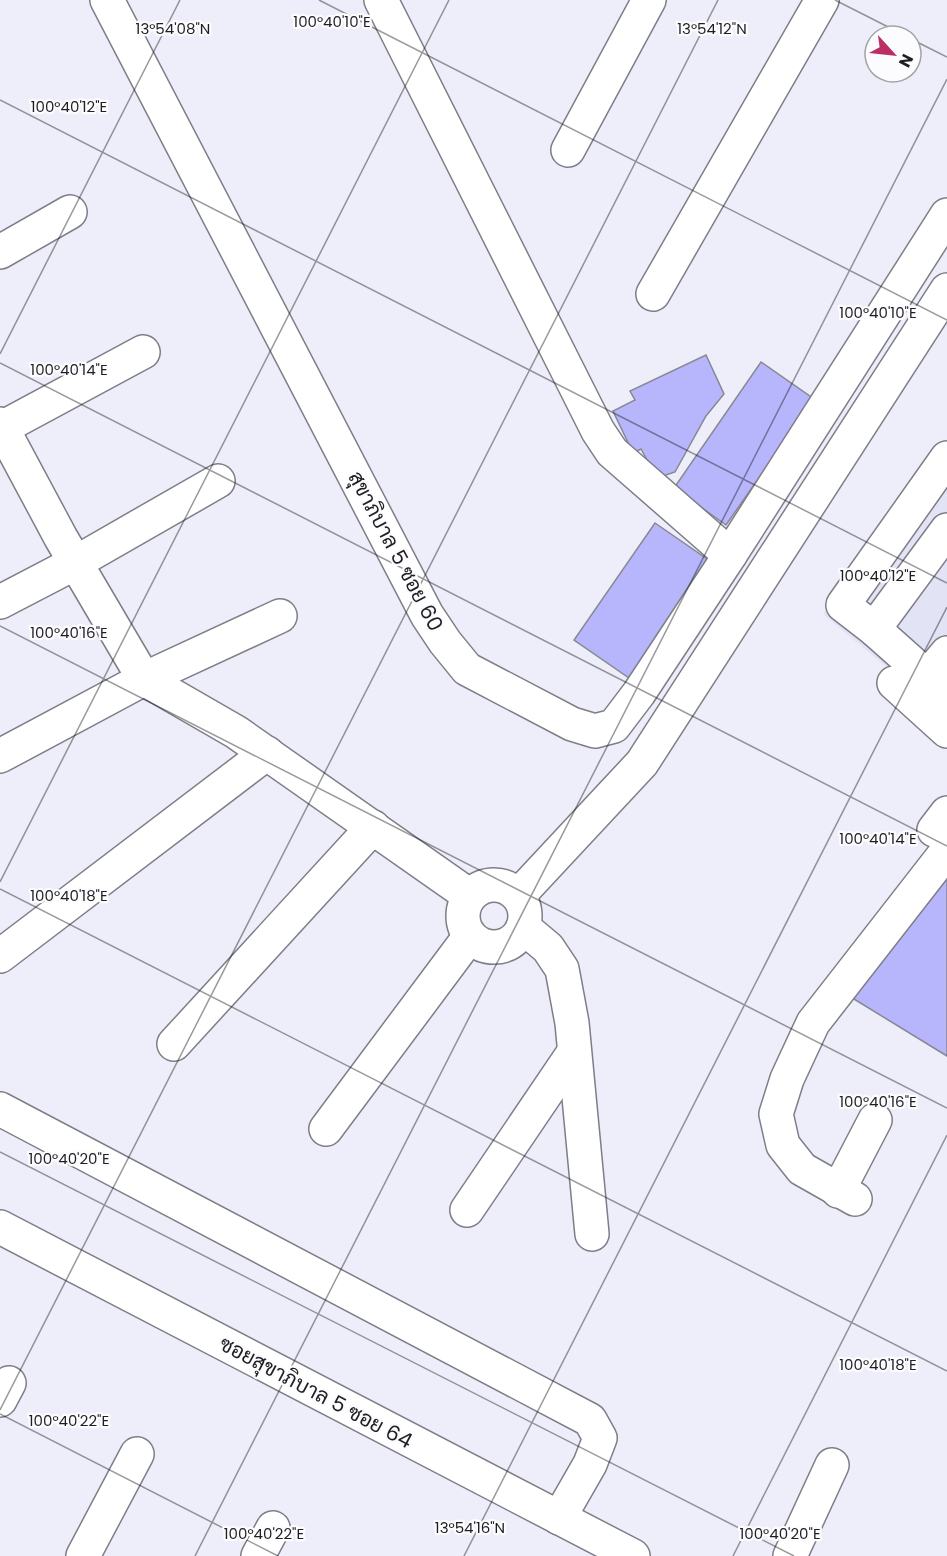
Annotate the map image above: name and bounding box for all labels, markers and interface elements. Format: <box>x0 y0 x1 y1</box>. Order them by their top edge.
text: 100°40'10"E <box>293 11 371 32</box>
text: 13°54'08"N <box>136 18 210 39</box>
text: 13°54'12"N <box>677 18 747 39</box>
north arrow <box>863 24 923 84</box>
text: N <box>893 50 919 71</box>
text: 100°40'12"E <box>31 96 107 117</box>
text: 100°40'10"E <box>839 302 917 323</box>
text: 100°40'14"E <box>30 359 108 380</box>
street label: สุขาภิบาล 5 ซอย 60 <box>342 466 450 636</box>
text: 100°40'12"E <box>840 565 916 586</box>
text: 100°40'16"E <box>30 622 108 643</box>
text: 100°40'14"E <box>839 828 917 849</box>
text: 100°40'18"E <box>30 885 108 906</box>
text: 100°40'16"E <box>839 1091 917 1112</box>
text: 100°40'20"E <box>28 1148 110 1169</box>
street label: ซอยสุขาภิบาล 5 ซอย 64 <box>214 1329 418 1455</box>
text: 100°40'18"E <box>839 1354 917 1375</box>
text: 100°40'22"E <box>29 1410 109 1431</box>
text: 13°54'16"N <box>435 1517 505 1538</box>
text: 100°40'22"E <box>224 1523 304 1544</box>
text: 100°40'20"E <box>739 1523 821 1544</box>

